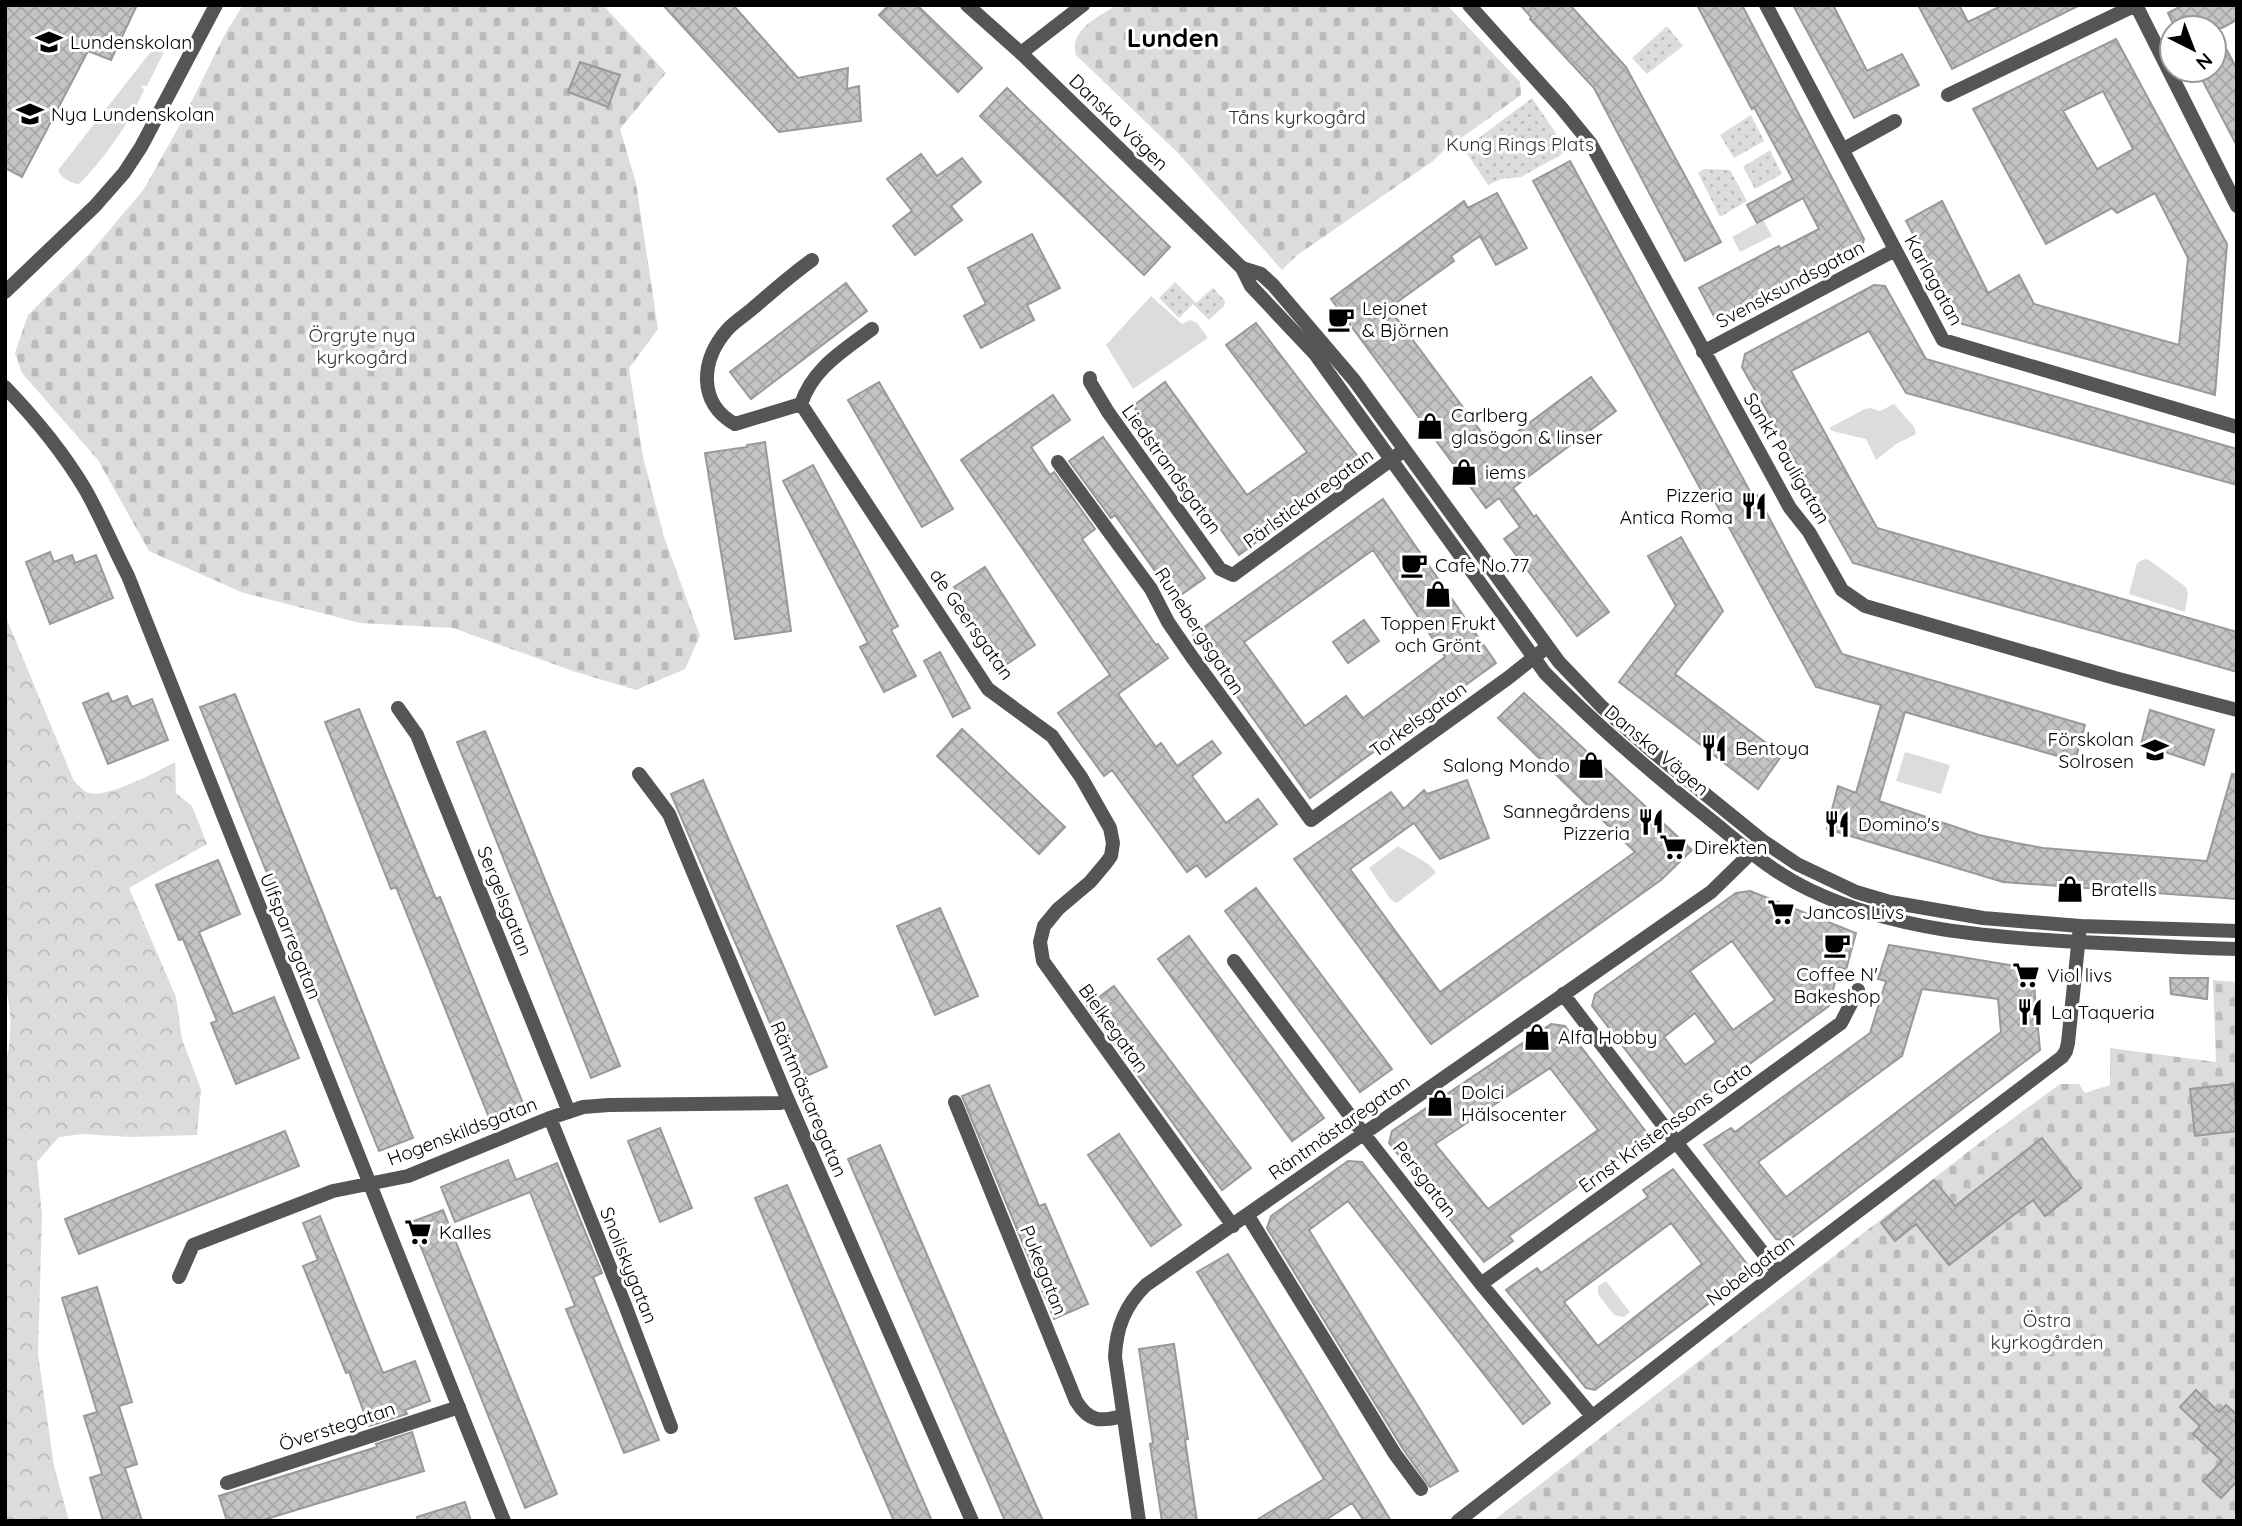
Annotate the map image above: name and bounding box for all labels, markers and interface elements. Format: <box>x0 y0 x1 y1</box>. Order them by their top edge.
north arrow <box>2158 14 2228 84</box>
district label: Lunden <box>1127 21 1219 54</box>
school or university icon: Lundenskolan <box>34 27 64 57</box>
place label: Lundenskolan <box>70 30 192 54</box>
text: N <box>2191 48 2218 75</box>
street label: Danska Vägen <box>1064 69 1174 175</box>
school or university icon: Nya Lundenskolan <box>15 99 45 129</box>
place label: Nya Lundenskolan <box>51 102 214 126</box>
park label: Tåns kyrkogård <box>1228 105 1366 129</box>
park label: Kung Rings Plats <box>1446 132 1594 156</box>
street label: Karlagatan <box>1899 231 1969 329</box>
street label: Svensksundsgatan <box>1712 235 1868 333</box>
place label: Lejonet & Björnen <box>1362 296 1449 342</box>
cafe icon: Lejonet & Björnen <box>1326 304 1356 334</box>
park label: Örgryte nya kyrkogård <box>308 323 416 369</box>
street label: Sankt Pauligatan <box>1738 388 1836 528</box>
street label: Liedstrandsgatan <box>1117 400 1227 538</box>
place label: Carlberg glasögon & linser <box>1451 403 1603 449</box>
shop icon: Carlberg glasögon & linser <box>1415 411 1445 441</box>
street label: Pärlstickaregatan <box>1238 443 1378 553</box>
shop icon: iems <box>1449 457 1479 487</box>
place label: iems <box>1485 460 1526 484</box>
place label: Pizzeria Antica Roma <box>1620 483 1733 529</box>
restaurant icon: Pizzeria Antica Roma <box>1739 491 1769 521</box>
cafe icon: Cafe No.77 <box>1399 550 1429 580</box>
place label: Cafe No.77 <box>1435 553 1529 577</box>
street label: Runebergsgatan <box>1150 563 1250 699</box>
street label: de Geersgatan <box>925 564 1019 684</box>
shop icon: Toppen Frukt och Grönt <box>1423 579 1453 609</box>
place label: Toppen Frukt och Grönt <box>1380 611 1496 657</box>
street label: Torkelsgatan <box>1365 676 1471 762</box>
street label: Danska Vägen <box>1600 699 1714 801</box>
place label: Förskolan Solrosen <box>2047 727 2134 773</box>
restaurant icon: Bentoya <box>1699 733 1729 763</box>
school or university icon: Förskolan Solrosen <box>2140 735 2170 765</box>
place label: Bentoya <box>1735 736 1809 760</box>
shop icon: Salong Mondo <box>1576 750 1606 780</box>
place label: Salong Mondo <box>1443 753 1570 777</box>
place label: Sannegårdens Pizzeria <box>1503 799 1630 845</box>
restaurant icon: Sannegårdens Pizzeria <box>1636 807 1666 837</box>
restaurant icon: Domino's <box>1822 809 1852 839</box>
place label: Domino's <box>1858 812 1940 836</box>
supermarket icon: Direkten <box>1658 832 1688 862</box>
place label: Direkten <box>1694 835 1768 859</box>
street label: Sergelsgatan <box>472 843 538 959</box>
street label: Ulfsparregatan <box>255 869 327 1003</box>
shop icon: Bratells <box>2055 874 2085 904</box>
place label: Bratells <box>2091 877 2157 901</box>
supermarket icon: Jancos Livs <box>1766 897 1796 927</box>
place label: Jancos Livs <box>1802 900 1904 924</box>
cafe icon: Coffee N' Bakeshop <box>1822 930 1852 960</box>
supermarket icon: Viol livs <box>2011 960 2041 990</box>
place label: Coffee N' Bakeshop <box>1793 962 1881 1008</box>
place label: Viol livs <box>2047 963 2112 987</box>
street label: Bielkegatan <box>1074 979 1154 1077</box>
restaurant icon: La Taqueria <box>2015 997 2045 1027</box>
place label: La Taqueria <box>2051 1000 2155 1024</box>
street label: Räntmästaregatan <box>765 1017 853 1181</box>
shop icon: Alfa Hobby <box>1522 1022 1552 1052</box>
place label: Alfa Hobby <box>1558 1025 1657 1049</box>
street label: Ernst Kristenssons Gata <box>1574 1056 1756 1198</box>
street label: Räntmästaregatan <box>1264 1069 1414 1185</box>
place label: Dolci Hälsocenter <box>1461 1080 1568 1126</box>
shop icon: Dolci Hälsocenter <box>1425 1088 1455 1118</box>
street label: Hogenskildsgatan <box>384 1091 540 1171</box>
street label: Persgatan <box>1388 1136 1462 1222</box>
street label: Snoilskygatan <box>595 1203 663 1327</box>
supermarket icon: Kalles <box>403 1217 433 1247</box>
place label: Kalles <box>439 1220 492 1244</box>
street label: Pukegatan <box>1015 1222 1073 1318</box>
street label: Nobelgatan <box>1701 1229 1799 1311</box>
park label: Östra kyrkogården <box>1991 1308 2103 1354</box>
street label: Överstegatan <box>276 1396 398 1456</box>

